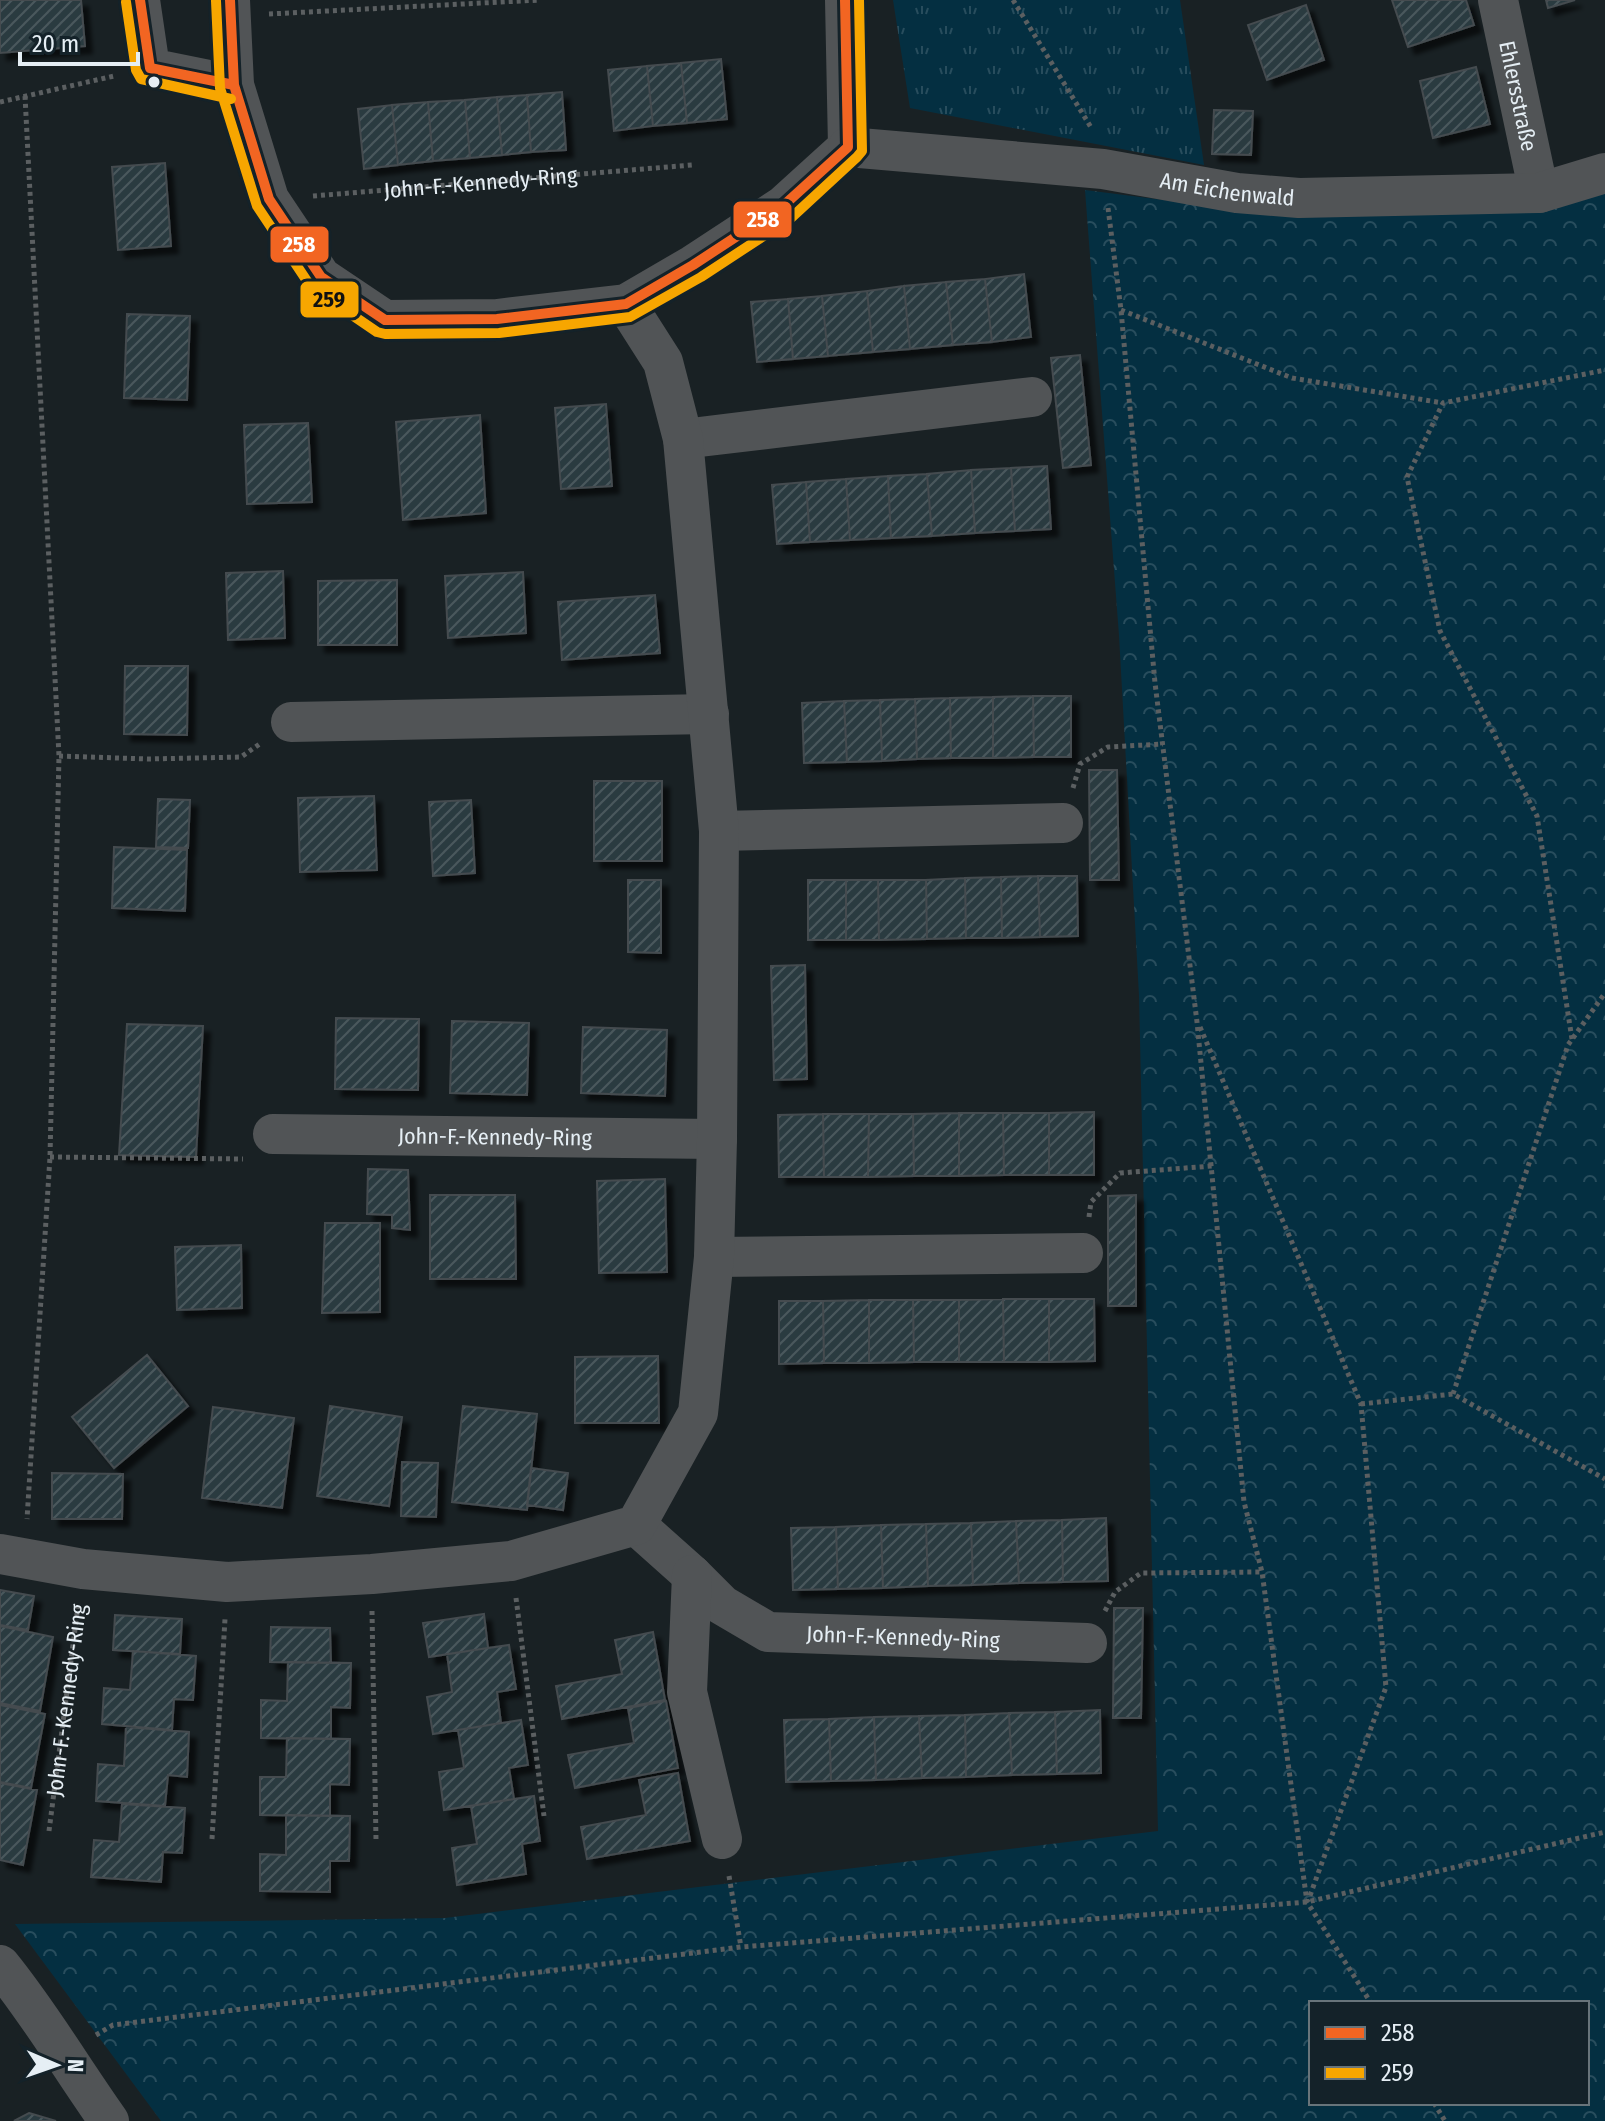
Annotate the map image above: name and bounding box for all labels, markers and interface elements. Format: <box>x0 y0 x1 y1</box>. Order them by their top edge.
scale bar <box>20 16 138 66</box>
text: 20 m <box>32 30 79 58</box>
street label: Ehlersstraße <box>1493 38 1543 154</box>
unlabelled marker <box>146 74 162 90</box>
street label: John-F.-Kennedy-Ring <box>383 161 579 204</box>
street label: Am Eichenwald <box>1158 167 1295 212</box>
line badge: 258 <box>732 200 793 239</box>
text: 258 <box>746 206 780 233</box>
line badge: 258 <box>269 225 330 264</box>
text: 258 <box>282 231 316 258</box>
line badge: 259 <box>299 280 360 319</box>
text: 259 <box>312 286 345 313</box>
street label: John-F.-Kennedy-Ring <box>398 1122 593 1152</box>
street label: John-F.-Kennedy-Ring <box>41 1602 92 1798</box>
street label: John-F.-Kennedy-Ring <box>806 1620 1001 1654</box>
legend <box>1309 2001 1589 2105</box>
text: 258 <box>1381 2019 1415 2047</box>
north arrow <box>16 2025 96 2105</box>
text: N <box>62 2059 89 2073</box>
text: 259 <box>1381 2059 1414 2087</box>

